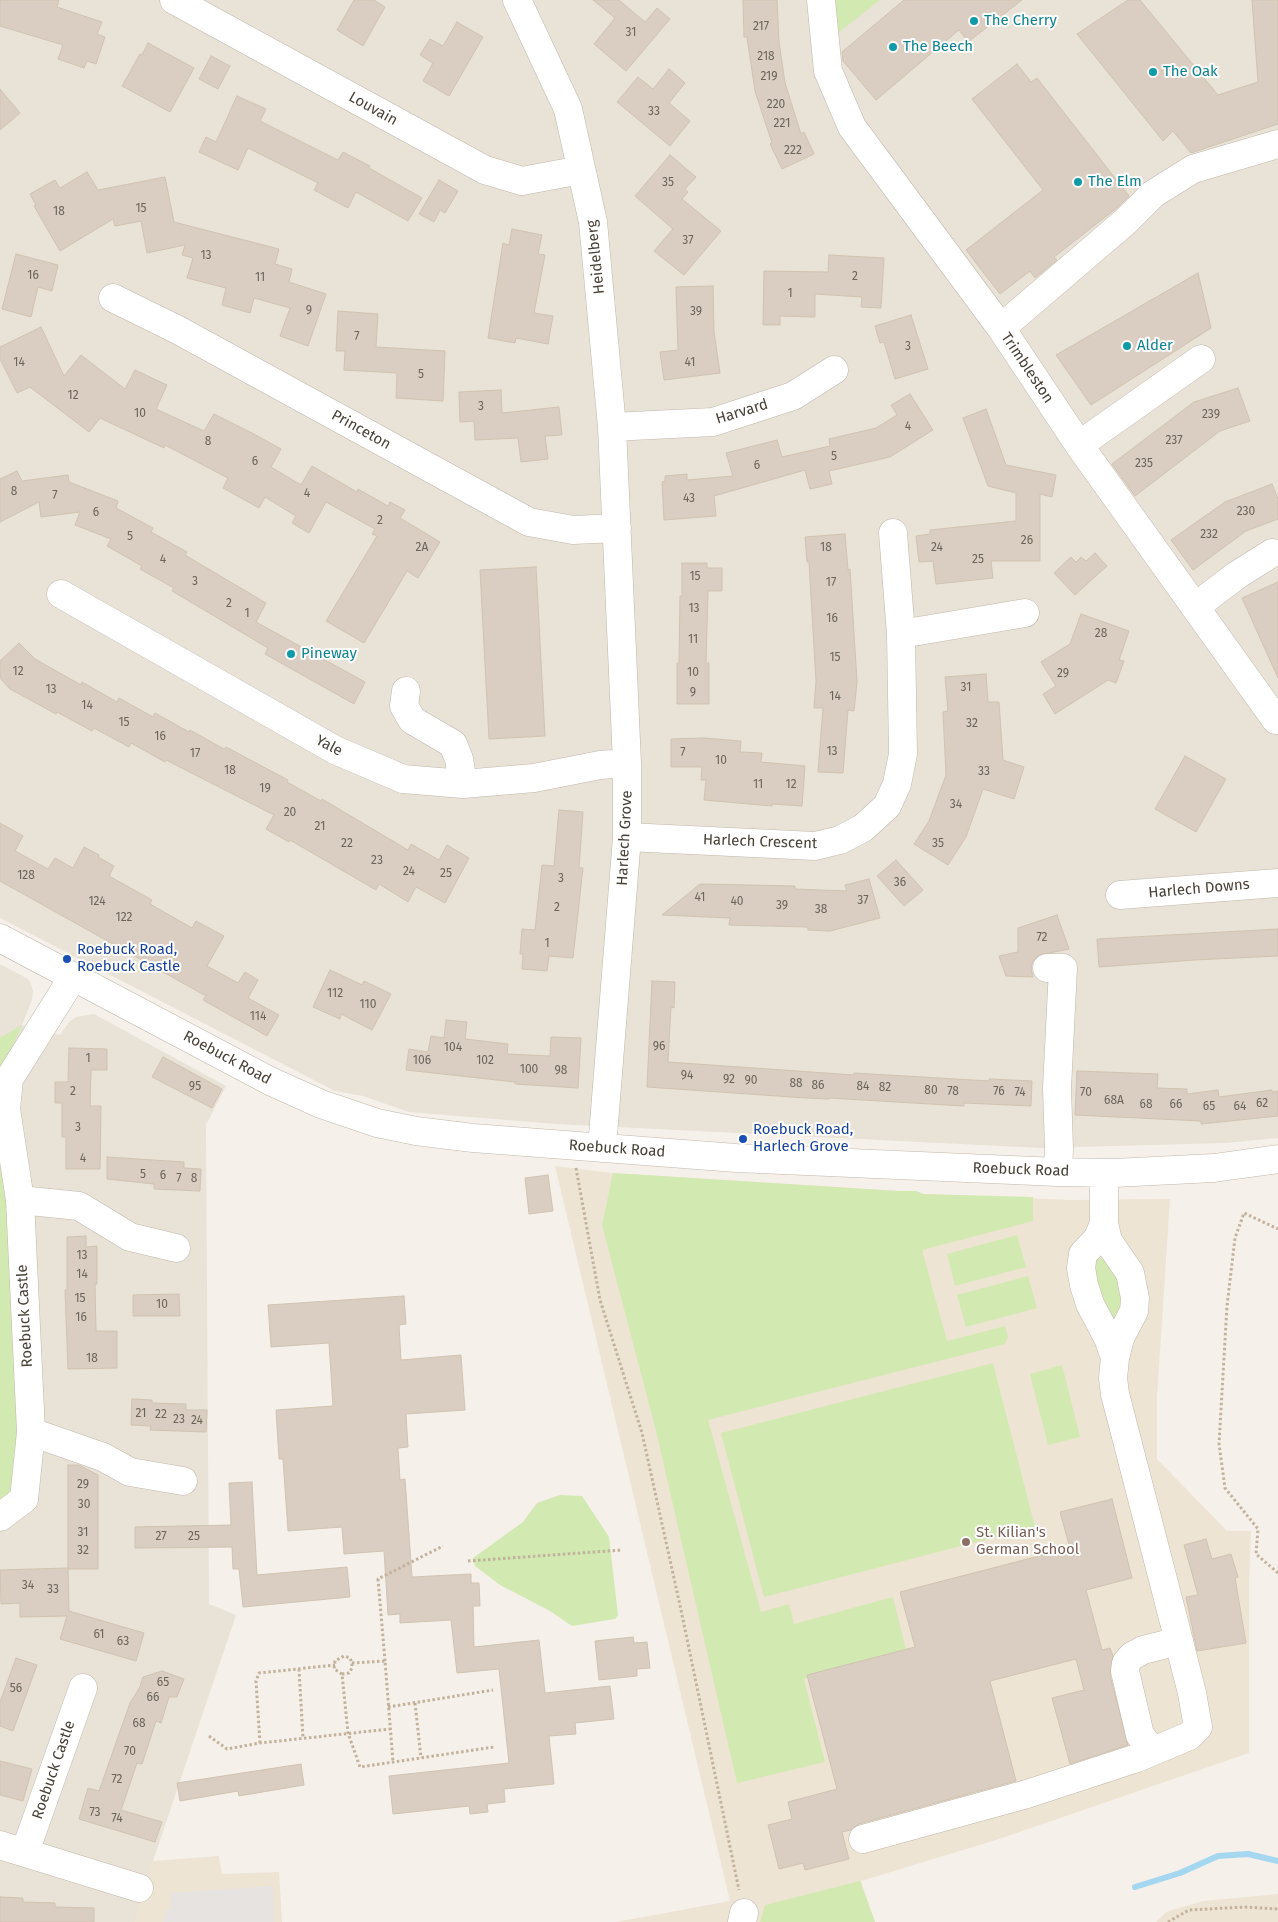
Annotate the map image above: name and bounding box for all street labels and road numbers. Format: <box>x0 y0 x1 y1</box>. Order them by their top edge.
street label: Louvain <box>346 88 400 130</box>
street label: Heidelberg <box>583 219 609 295</box>
street label: Trimbleston <box>997 329 1057 407</box>
street label: Harvard <box>714 396 770 428</box>
street label: Princeton <box>328 406 394 454</box>
street label: Yale <box>313 732 345 760</box>
street label: Harlech Grove <box>614 790 636 886</box>
street label: Harlech Crescent <box>702 831 818 853</box>
street label: Harlech Downs <box>1148 876 1250 902</box>
street label: Roebuck Road <box>180 1027 274 1089</box>
street label: Roebuck Road <box>568 1137 666 1161</box>
street label: Roebuck Road <box>972 1159 1070 1181</box>
street label: Roebuck Castle <box>13 1264 37 1368</box>
street label: Roebuck Castle <box>29 1718 79 1822</box>

